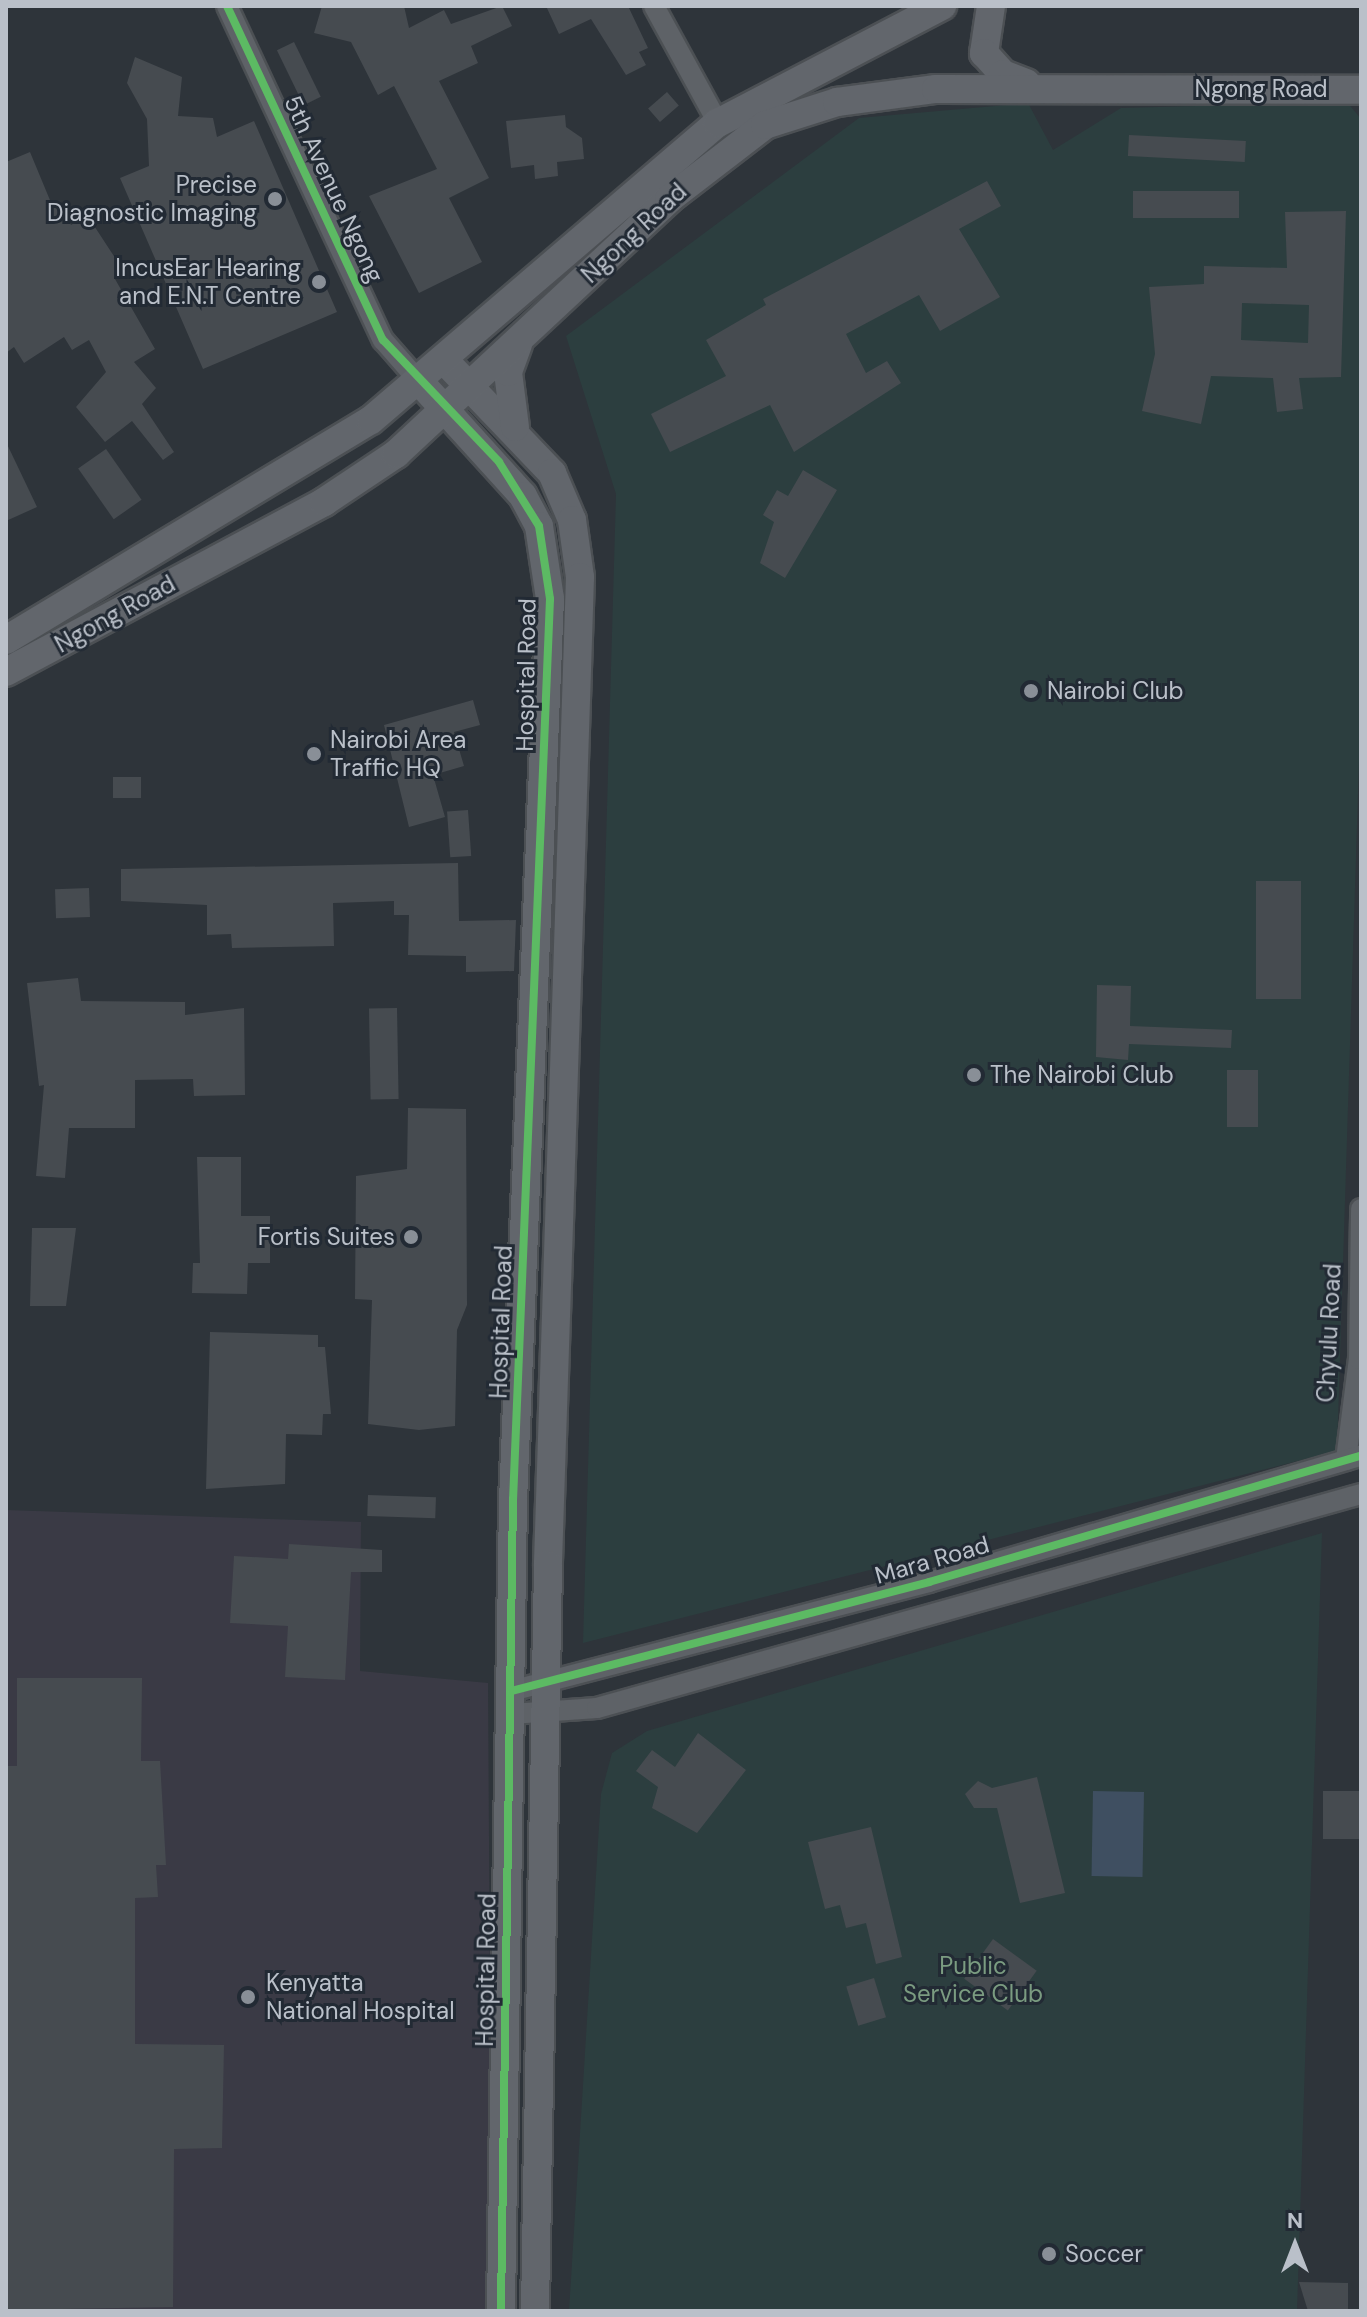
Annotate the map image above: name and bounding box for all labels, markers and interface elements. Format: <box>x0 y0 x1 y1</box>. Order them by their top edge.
street label: Ngong Road <box>1194 75 1328 103</box>
street label: 5th Avenue Ngong <box>278 91 390 287</box>
place label: Precise Diagnostic Imaging <box>47 171 257 227</box>
street label: Ngong Road <box>575 177 693 289</box>
marker: Precise Diagnostic Imaging <box>264 188 286 210</box>
place label: IncusEar Hearing and E.N.T Centre <box>115 254 301 310</box>
marker: IncusEar Hearing and E.N.T Centre <box>308 271 330 293</box>
street label: Ngong Road <box>50 569 180 659</box>
street label: Hospital Road <box>510 598 542 752</box>
place label: Nairobi Club <box>1047 677 1184 705</box>
marker: Nairobi Club <box>1022 682 1040 700</box>
place label: Nairobi Area Traffic HQ <box>330 726 466 782</box>
marker: Nairobi Area Traffic HQ <box>305 745 323 763</box>
place label: The Nairobi Club <box>990 1061 1174 1089</box>
marker: The Nairobi Club <box>965 1066 983 1084</box>
place label: Fortis Suites <box>258 1223 395 1251</box>
marker: Fortis Suites <box>402 1228 420 1246</box>
street label: Hospital Road <box>484 1245 518 1399</box>
street label: Chyulu Road <box>1311 1263 1347 1403</box>
street label: Mara Road <box>872 1530 992 1590</box>
street label: Hospital Road <box>470 1893 502 2047</box>
park label: Public Service Club <box>903 1952 1043 2008</box>
place label: Kenyatta National Hospital <box>266 1969 454 2025</box>
marker: Kenyatta National Hospital <box>237 1986 259 2008</box>
north arrow <box>1255 2205 1335 2285</box>
text: N <box>1287 2206 1303 2235</box>
place label: Soccer <box>1065 2240 1143 2268</box>
marker: Soccer <box>1040 2245 1058 2263</box>

